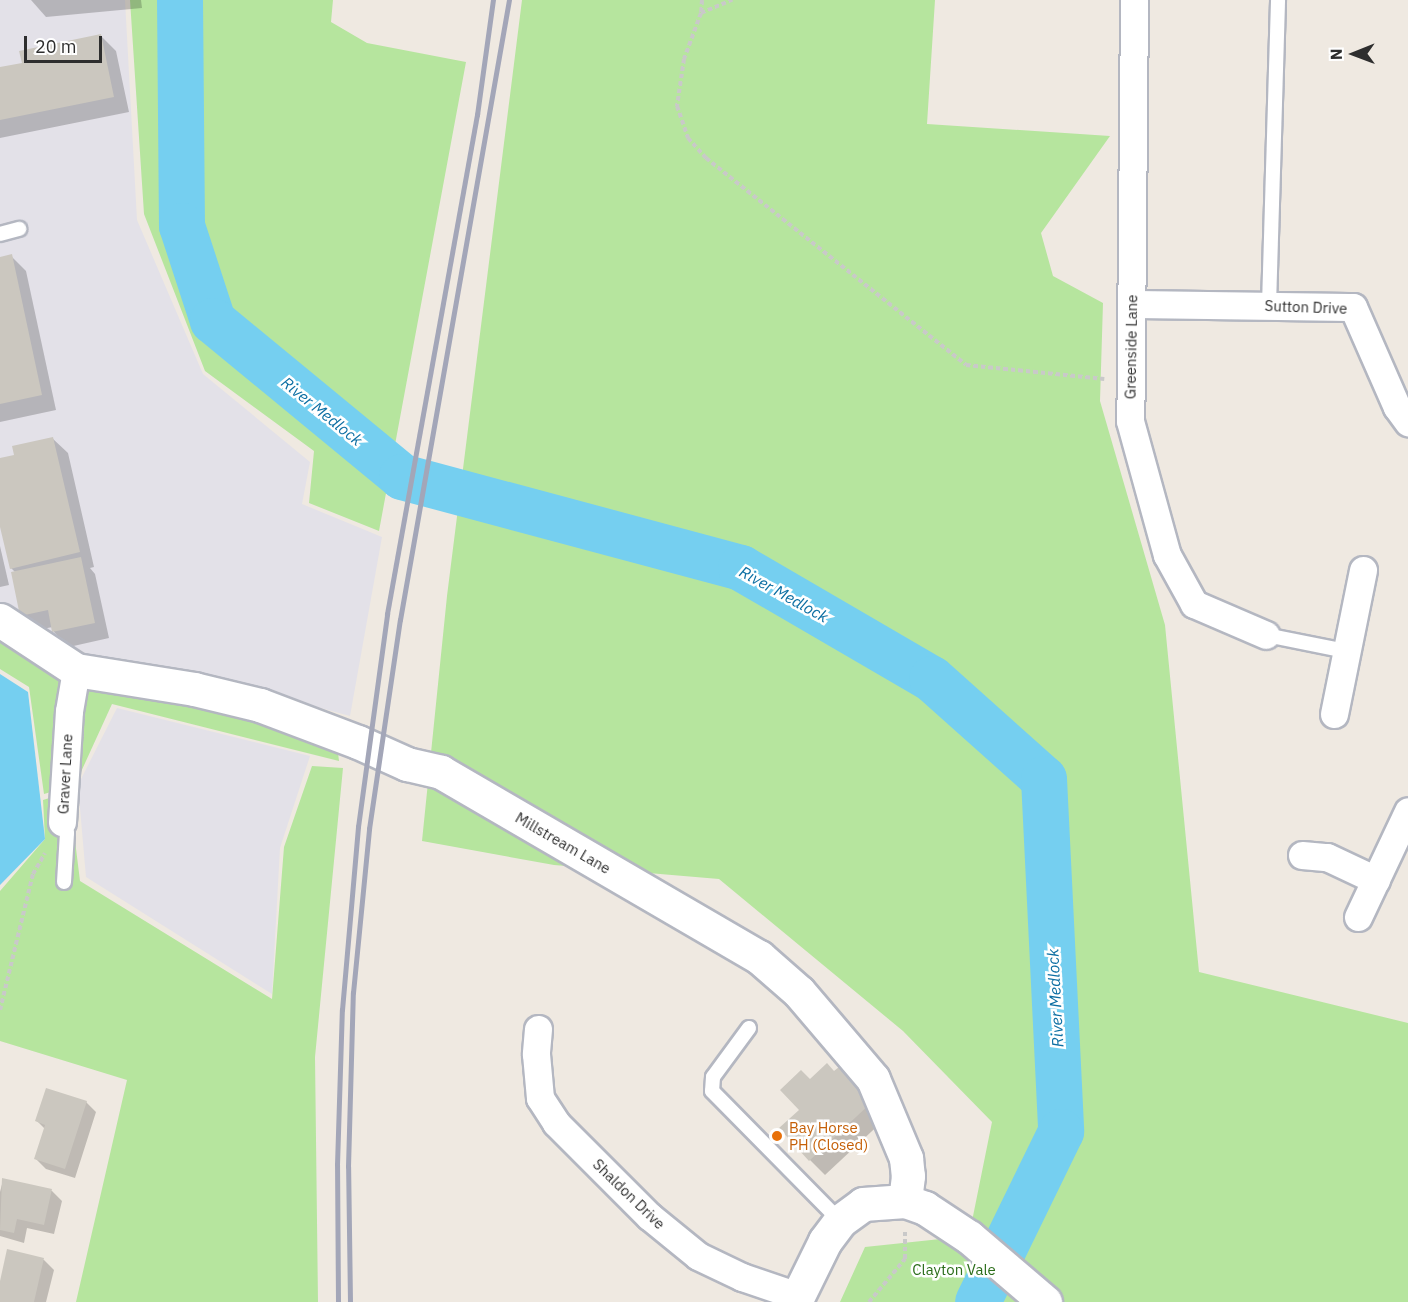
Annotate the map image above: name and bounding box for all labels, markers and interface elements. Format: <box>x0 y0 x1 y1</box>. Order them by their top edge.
scale bar <box>27 24 105 62</box>
north arrow <box>1324 24 1384 84</box>
text: 20 m <box>35 35 77 58</box>
text: N <box>1326 48 1346 60</box>
street label: Greenside Lane <box>1121 295 1141 399</box>
street label: Sutton Drive <box>1264 297 1348 317</box>
water label: River Medlock <box>278 372 366 450</box>
water label: River Medlock <box>736 562 832 626</box>
street label: Graver Lane <box>54 733 76 815</box>
street label: Millstream Lane <box>512 808 614 878</box>
water label: River Medlock <box>1043 948 1067 1048</box>
place label: Bay Horse PH (Closed) <box>789 1118 868 1153</box>
marker: Bay Horse PH (Closed) <box>770 1129 784 1143</box>
street label: Shaldon Drive <box>589 1155 669 1233</box>
park label: Clayton Vale <box>912 1261 996 1279</box>

